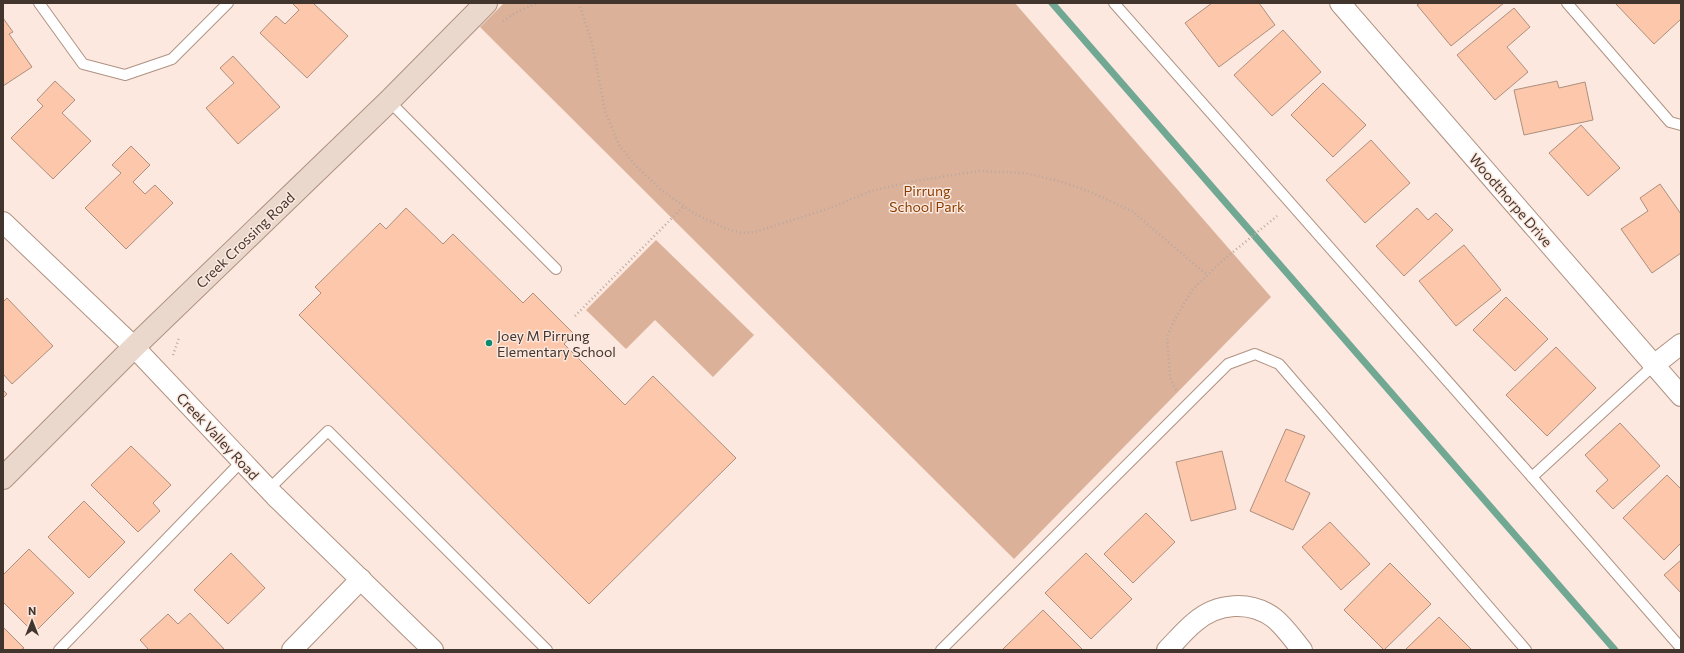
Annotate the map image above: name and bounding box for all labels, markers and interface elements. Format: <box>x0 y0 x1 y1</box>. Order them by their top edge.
street label: Woodthorpe Drive <box>1466 150 1556 250</box>
park label: Pirrung School Park <box>889 182 965 215</box>
street label: Creek Crossing Road <box>192 189 298 291</box>
place label: Joey M Pirrung Elementary School <box>497 327 616 360</box>
marker: Joey M Pirrung Elementary School <box>484 338 494 348</box>
street label: Creek Valley Road <box>173 389 263 483</box>
north arrow <box>12 601 52 641</box>
text: N <box>28 604 36 617</box>

